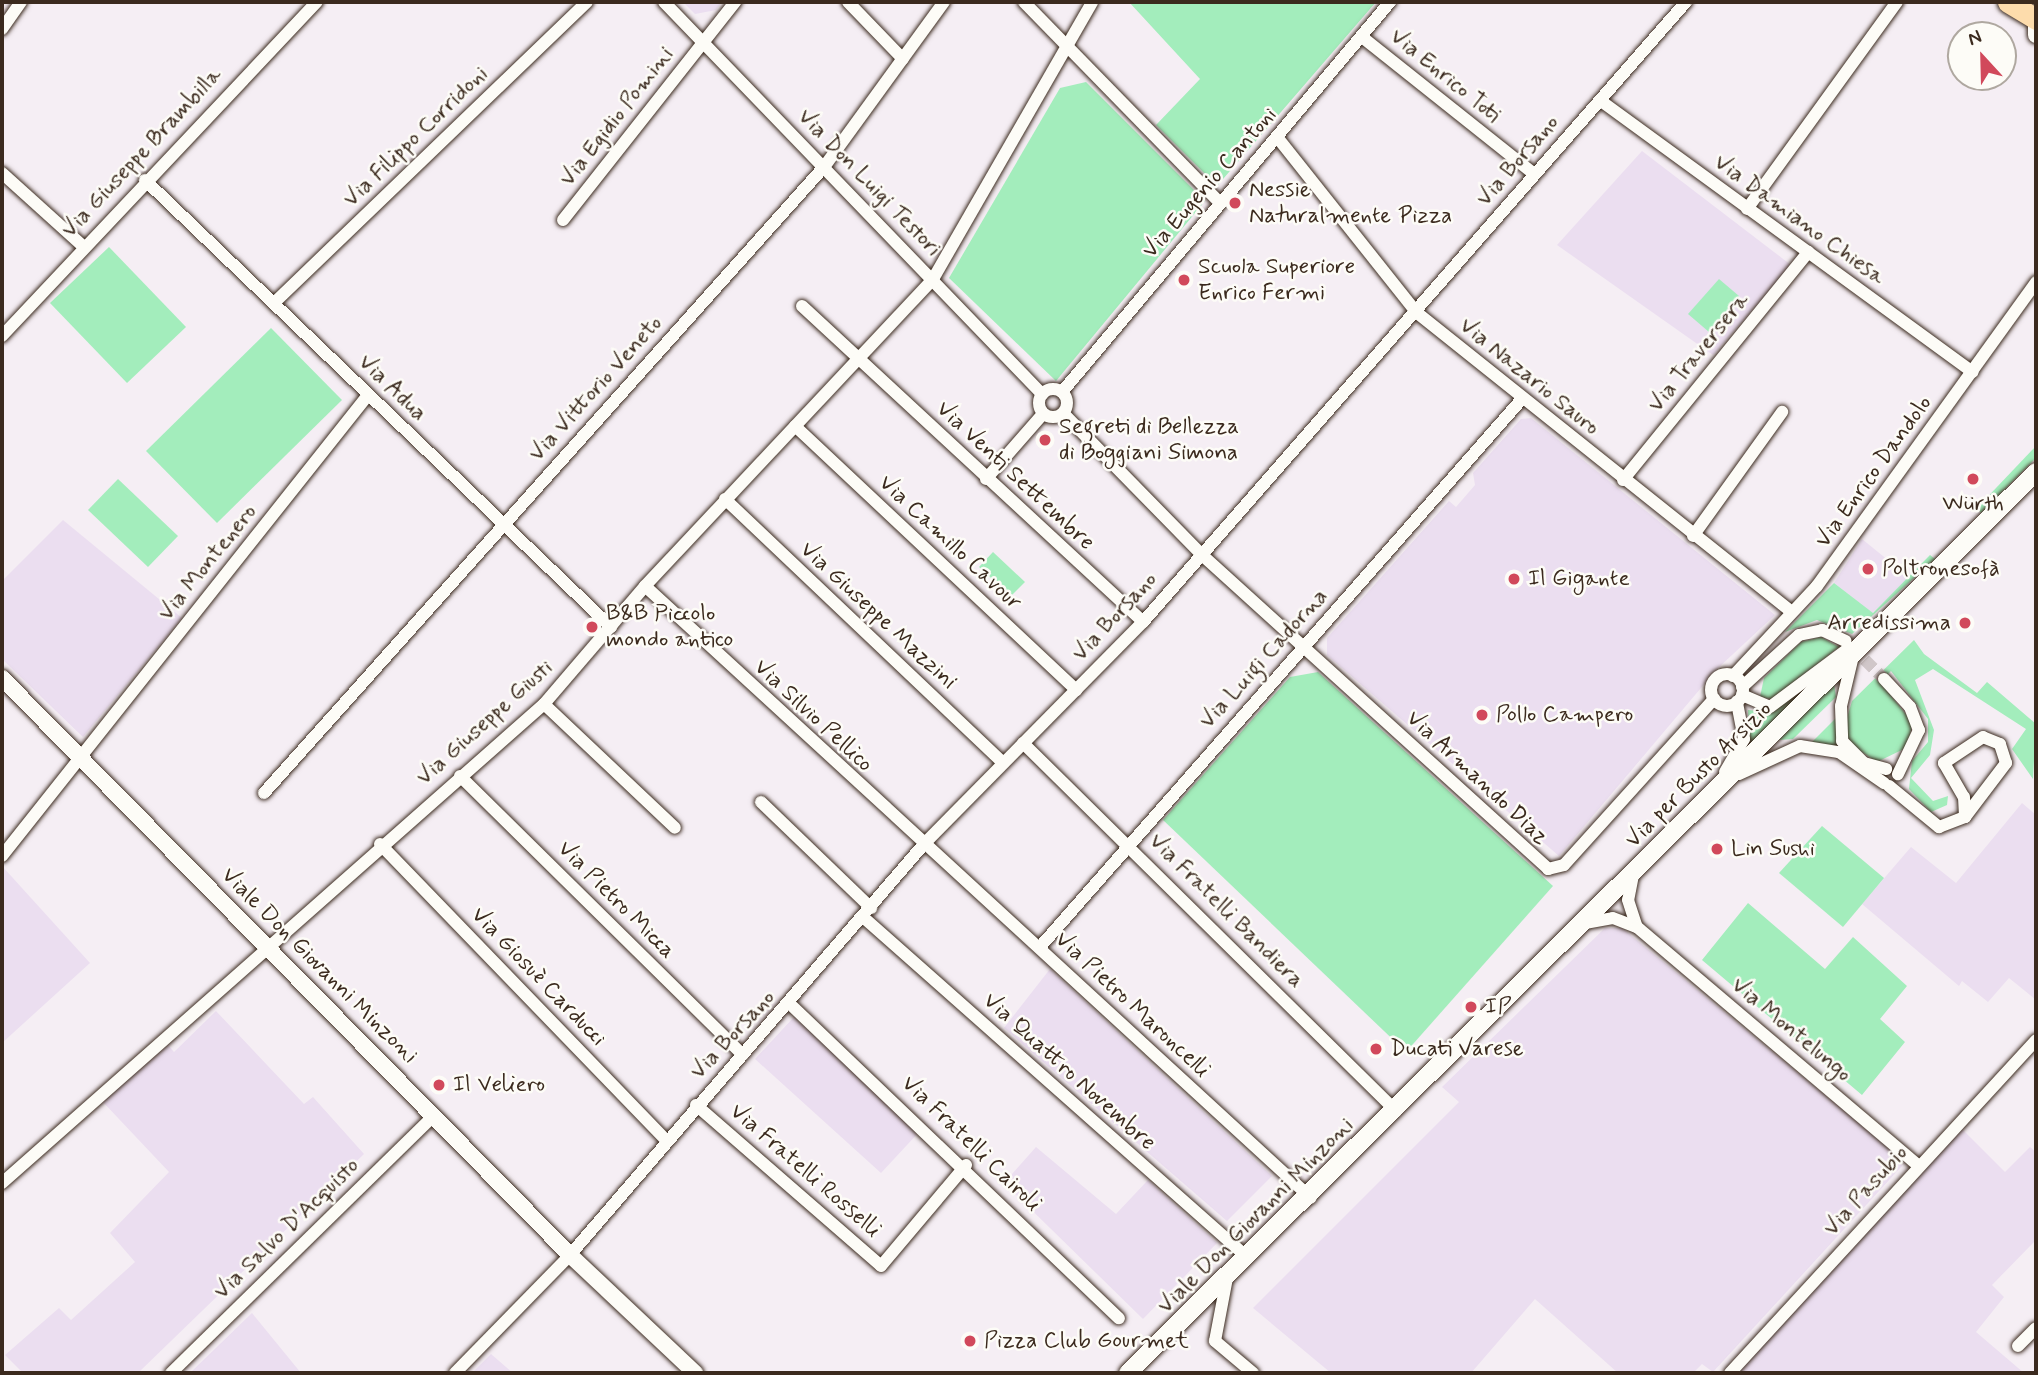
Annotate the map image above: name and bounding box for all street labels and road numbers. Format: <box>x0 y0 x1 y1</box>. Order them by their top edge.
street label: Via Enrico Toti <box>1384 23 1506 129</box>
street label: Via Egidio Pomini <box>554 41 680 193</box>
street label: Via Filippo Corridoni <box>337 60 495 214</box>
street label: Via Giuseppe Brambilla <box>55 61 229 245</box>
street label: Via Eugenio Cantoni <box>1137 102 1283 264</box>
street label: Via Don Luigi Testori <box>792 103 946 263</box>
street label: Via Borsano <box>1471 110 1565 212</box>
street label: Via Damiano Chiesa <box>1707 148 1891 292</box>
street label: Via Traversera <box>1643 289 1755 417</box>
street label: Via Vittorio Veneto <box>523 310 669 468</box>
street label: Via Nazario Sauro <box>1454 312 1604 442</box>
street label: Via Adua <box>352 349 432 427</box>
street label: Via Enrico Dandolo <box>1810 392 1938 552</box>
street label: Via Venti Settembre <box>930 395 1100 557</box>
street label: Via Camillo Cavour <box>871 468 1029 618</box>
street label: Via Montenero <box>153 499 263 627</box>
street label: Via Giuseppe Mazzini <box>795 537 961 695</box>
street label: Via Borsano <box>1067 567 1163 667</box>
street label: Via Luigi Cadorna <box>1195 585 1333 733</box>
street label: Via Silvio Pellico <box>748 654 878 778</box>
street label: Via Giuseppe Giusti <box>412 655 558 791</box>
street label: Via per Busto Arsizio <box>1620 696 1778 854</box>
street label: Via Armando Diaz <box>1400 705 1554 851</box>
street label: Via Fratelli Bandiera <box>1143 828 1309 994</box>
street label: Via Pietro Micca <box>552 836 680 964</box>
street label: Viale Don Giovanni Minzoni <box>217 864 421 1068</box>
street label: Via Giosuè Carducci <box>463 900 613 1054</box>
street label: Via Pietro Maroncelli <box>1049 926 1215 1084</box>
street label: Via Montelungo <box>1723 970 1859 1090</box>
street label: Via Borsano <box>685 985 781 1085</box>
street label: Via Quattro Novembre <box>978 988 1160 1156</box>
street label: Via Fratelli Cairoli <box>896 1071 1046 1217</box>
street label: Via Fratelli Rosselli <box>725 1099 885 1243</box>
street label: Viale Don Giovanni Minzoni <box>1154 1114 1358 1318</box>
street label: Via Pasubio <box>1819 1141 1913 1241</box>
street label: Via Salvo D'Acquisto <box>209 1153 365 1305</box>

